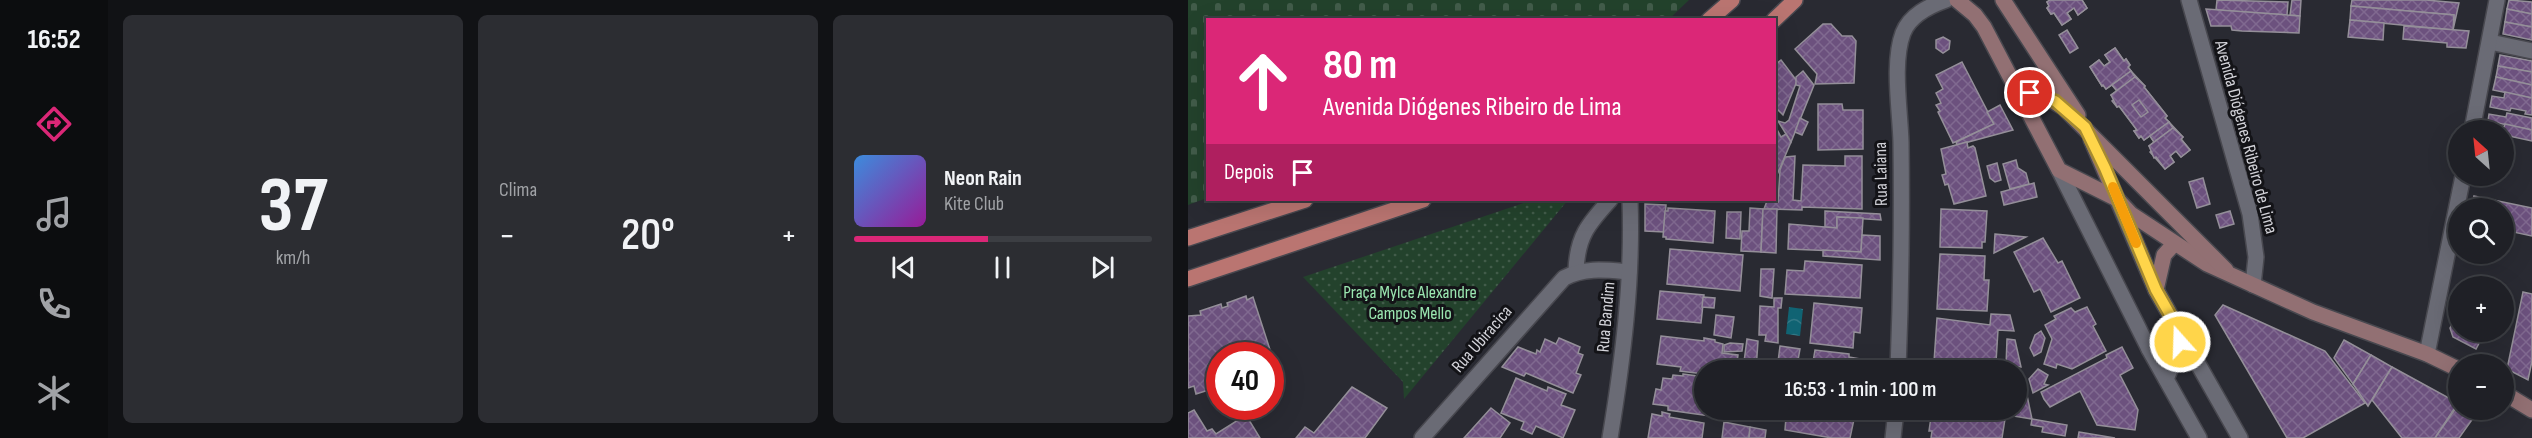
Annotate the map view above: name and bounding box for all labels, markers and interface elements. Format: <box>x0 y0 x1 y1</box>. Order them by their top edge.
text: 16:52 <box>27 24 81 56</box>
street label: Avenida Diógenes Ribeiro de Lima <box>2210 37 2282 236</box>
text: 80 m <box>1323 40 1397 91</box>
icon: ahead <box>1224 42 1302 120</box>
pin <box>2004 67 2055 118</box>
icon: arrive <box>2013 76 2046 109</box>
text: Avenida Diógenes Ribeiro de Lima <box>1323 91 1622 123</box>
icon: directions <box>33 103 75 145</box>
north arrow <box>2448 120 2514 186</box>
map controls <box>2448 120 2514 420</box>
street label: Rua Laiana <box>1870 142 1892 206</box>
icon: arrive <box>1286 156 1319 189</box>
text: Depois <box>1224 159 1274 186</box>
text: 37 <box>259 160 327 253</box>
text: Neon Rain <box>944 165 1022 192</box>
text: Clima <box>499 178 537 202</box>
text: Kite Club <box>944 192 1004 216</box>
icon: music <box>33 193 75 235</box>
button: search <box>2448 198 2514 264</box>
text: 20° <box>621 208 675 263</box>
text: − <box>499 216 515 256</box>
text: + <box>781 216 797 256</box>
text: km/h <box>276 246 310 270</box>
icon: previous <box>887 251 920 284</box>
icon: pause <box>986 251 1019 284</box>
icon: next <box>1086 251 1119 284</box>
button: + <box>2448 276 2514 342</box>
street label: Rua Bandim <box>1592 281 1620 353</box>
park label: Praça Mylce Alexandre Campos Mello <box>1343 282 1477 324</box>
icon: phone <box>33 283 75 325</box>
street label: Rua Ubiracica <box>1447 301 1517 377</box>
position arrow <box>2148 310 2212 374</box>
speed limit sign: 40 <box>1206 342 1284 420</box>
button: − <box>2448 354 2514 420</box>
icon: climate <box>33 372 75 414</box>
text: 16:53 · 1 min · 100 m <box>1785 376 1936 403</box>

